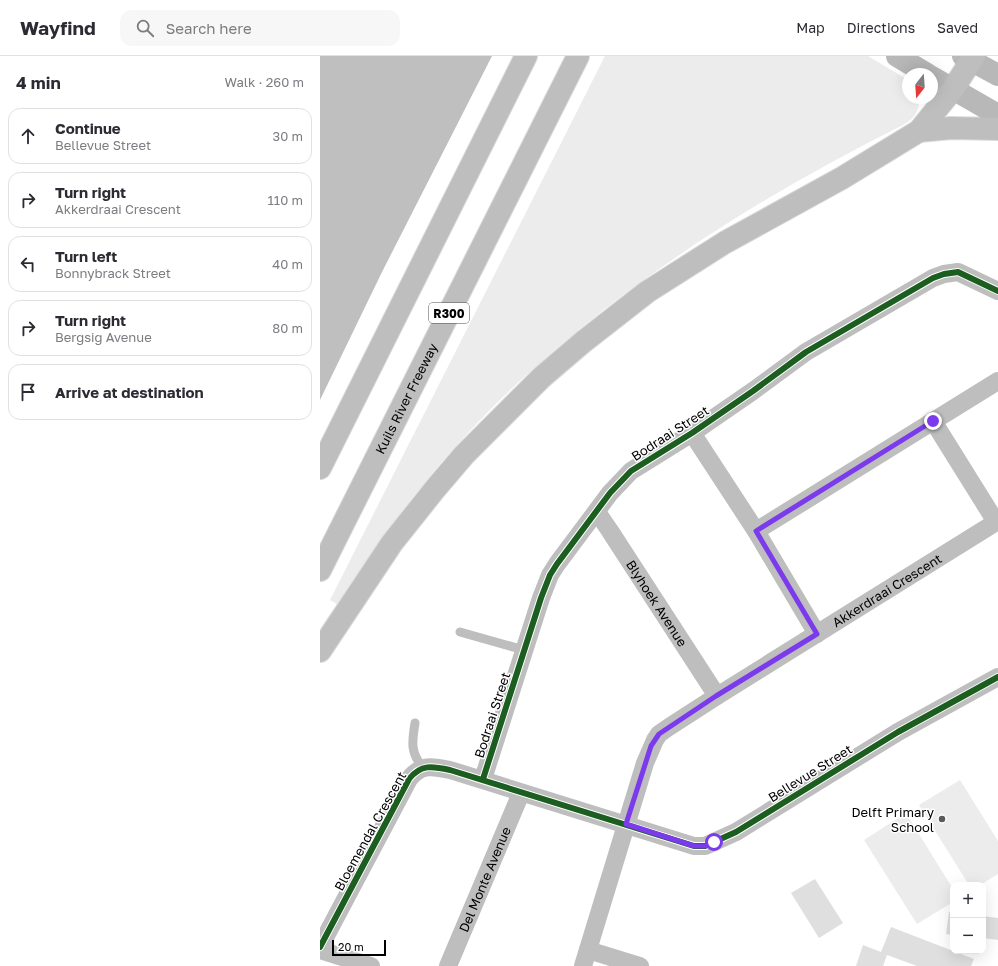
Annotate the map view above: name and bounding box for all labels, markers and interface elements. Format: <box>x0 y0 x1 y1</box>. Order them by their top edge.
search box <box>120 10 400 46</box>
text: Wayfind <box>20 16 96 39</box>
icon: search <box>134 17 156 39</box>
text: Search here <box>166 19 252 37</box>
text: Map <box>796 19 825 36</box>
text: Directions <box>847 19 915 36</box>
text: Saved <box>937 19 978 36</box>
north arrow <box>902 68 938 104</box>
text: 4 min <box>16 72 61 93</box>
text: Walk · 260 m <box>225 74 304 90</box>
text: Continue <box>55 119 121 137</box>
icon: ahead <box>17 125 39 147</box>
text: 30 m <box>273 128 303 144</box>
text: Bellevue Street <box>55 137 151 153</box>
text: Turn right <box>55 183 126 201</box>
icon: right <box>17 189 39 211</box>
text: 110 m <box>268 192 303 208</box>
text: Akkerdraai Crescent <box>55 201 181 217</box>
text: Turn left <box>55 247 117 265</box>
icon: left <box>17 253 39 275</box>
text: 40 m <box>272 256 303 272</box>
text: Bonnybrack Street <box>55 265 171 281</box>
road number: R300 <box>429 303 469 323</box>
text: Turn right <box>55 311 126 329</box>
icon: right <box>17 317 39 339</box>
text: 80 m <box>272 320 303 336</box>
text: Bergsig Avenue <box>55 329 152 345</box>
street label: Kuils River Freeway <box>372 340 441 456</box>
icon: arrive <box>17 381 39 403</box>
text: Arrive at destination <box>55 383 204 401</box>
street label: Bodraai Street <box>628 402 712 464</box>
route end <box>924 412 942 430</box>
street label: Akkerdraai Crescent <box>829 550 945 630</box>
street label: Blyhoek Avenue <box>623 557 691 649</box>
street label: Bodraai Street <box>471 670 513 760</box>
street label: Bellevue Street <box>765 741 855 805</box>
street label: Bloemendal Crescent <box>331 769 409 893</box>
place label: Delft Primary School <box>851 804 935 835</box>
marker: Delft Primary School <box>937 814 947 824</box>
street label: Del Monte Avenue <box>455 824 514 935</box>
route start <box>705 833 723 851</box>
map controls <box>950 882 986 954</box>
button: + <box>950 882 986 918</box>
button: − <box>950 918 986 954</box>
scale bar <box>332 938 386 957</box>
text: 20 m <box>338 940 364 953</box>

